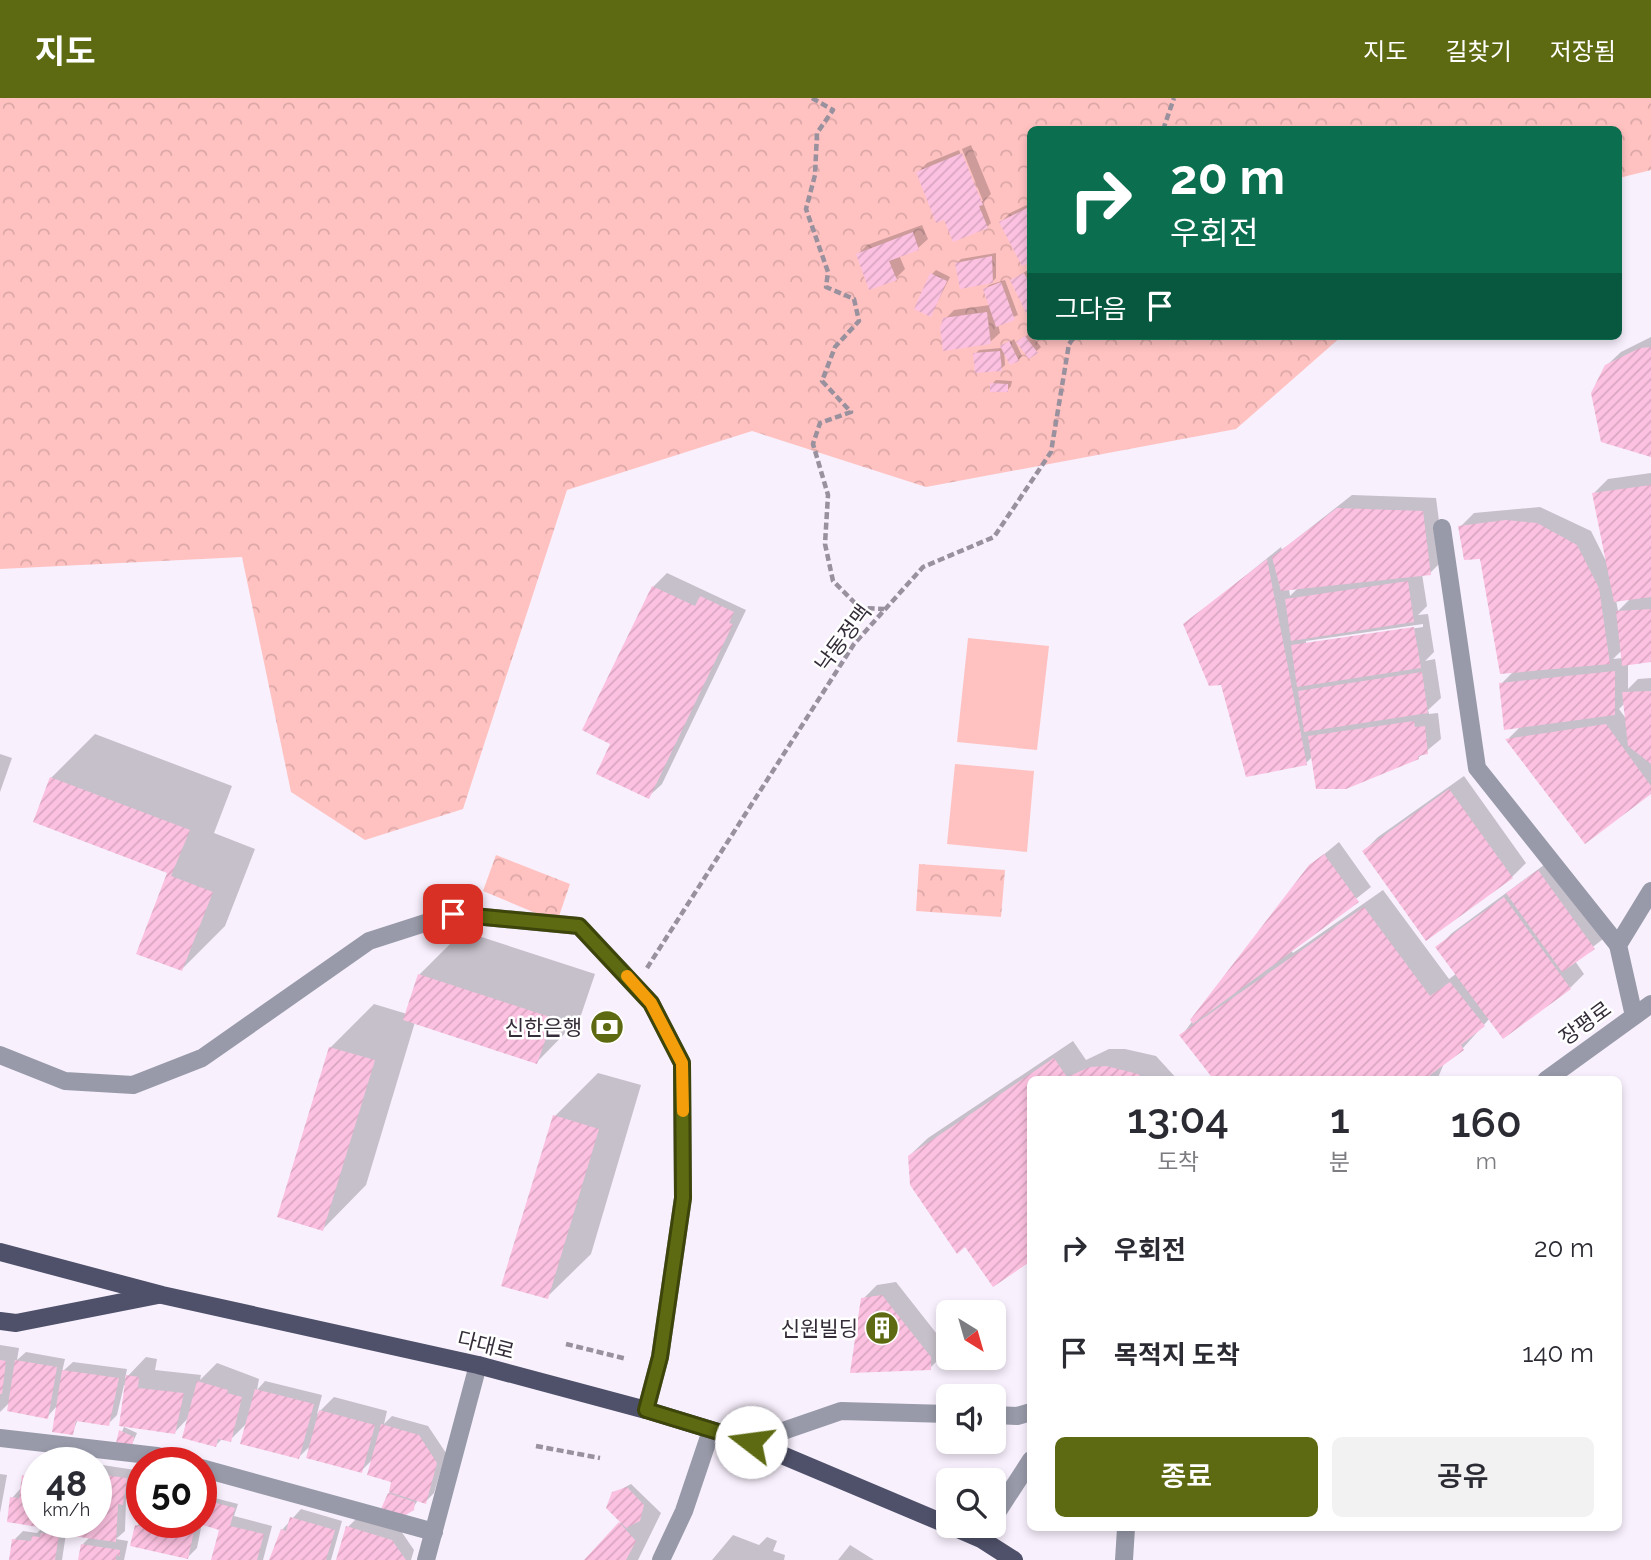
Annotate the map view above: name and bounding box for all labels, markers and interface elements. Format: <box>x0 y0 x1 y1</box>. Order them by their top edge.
text: 지도 <box>35 32 96 71</box>
text: 지도 <box>1363 37 1408 66</box>
text: 길찾기 <box>1446 37 1512 66</box>
text: 저장됨 <box>1550 37 1616 66</box>
text: 20 m <box>1170 148 1285 205</box>
icon: right <box>1055 154 1146 245</box>
text: 우회전 <box>1170 214 1258 251</box>
icon: arrive <box>1141 287 1179 325</box>
text: 그다음 <box>1055 294 1127 324</box>
street label: 낙동정맥 <box>810 600 876 676</box>
pin <box>423 884 483 944</box>
icon: arrive <box>434 895 472 933</box>
street label: 장평로 <box>1554 996 1616 1050</box>
bank icon: 신한은행 <box>588 1008 626 1046</box>
place label: 신한은행 <box>505 1015 582 1040</box>
text: 13:04 <box>1127 1094 1229 1143</box>
text: 1 <box>1330 1094 1350 1143</box>
text: 160 <box>1451 1098 1522 1147</box>
text: m <box>1476 1147 1497 1174</box>
text: 도착 <box>1157 1148 1199 1175</box>
text: 분 <box>1329 1148 1350 1175</box>
icon: right <box>1055 1229 1093 1267</box>
text: 20 m <box>1534 1233 1594 1263</box>
text: 우회전 <box>1114 1235 1186 1265</box>
north arrow <box>936 1300 1006 1370</box>
map controls <box>936 1300 1006 1538</box>
building icon: 신원빌딩 <box>863 1309 901 1347</box>
place label: 신원빌딩 <box>781 1316 858 1341</box>
street label: 다대로 <box>455 1326 517 1364</box>
icon: arrive <box>1055 1334 1093 1372</box>
text: 140 m <box>1522 1338 1594 1368</box>
text: 목적지 도착 <box>1114 1340 1240 1370</box>
button: sound <box>936 1384 1006 1454</box>
position arrow <box>714 1405 788 1479</box>
button: 종료 <box>1055 1437 1318 1517</box>
button: 공유 <box>1332 1437 1594 1517</box>
speed limit sign: 50 <box>126 1447 217 1538</box>
text: 48 <box>46 1463 87 1504</box>
button: search <box>936 1468 1006 1538</box>
text: km/h <box>43 1499 90 1520</box>

